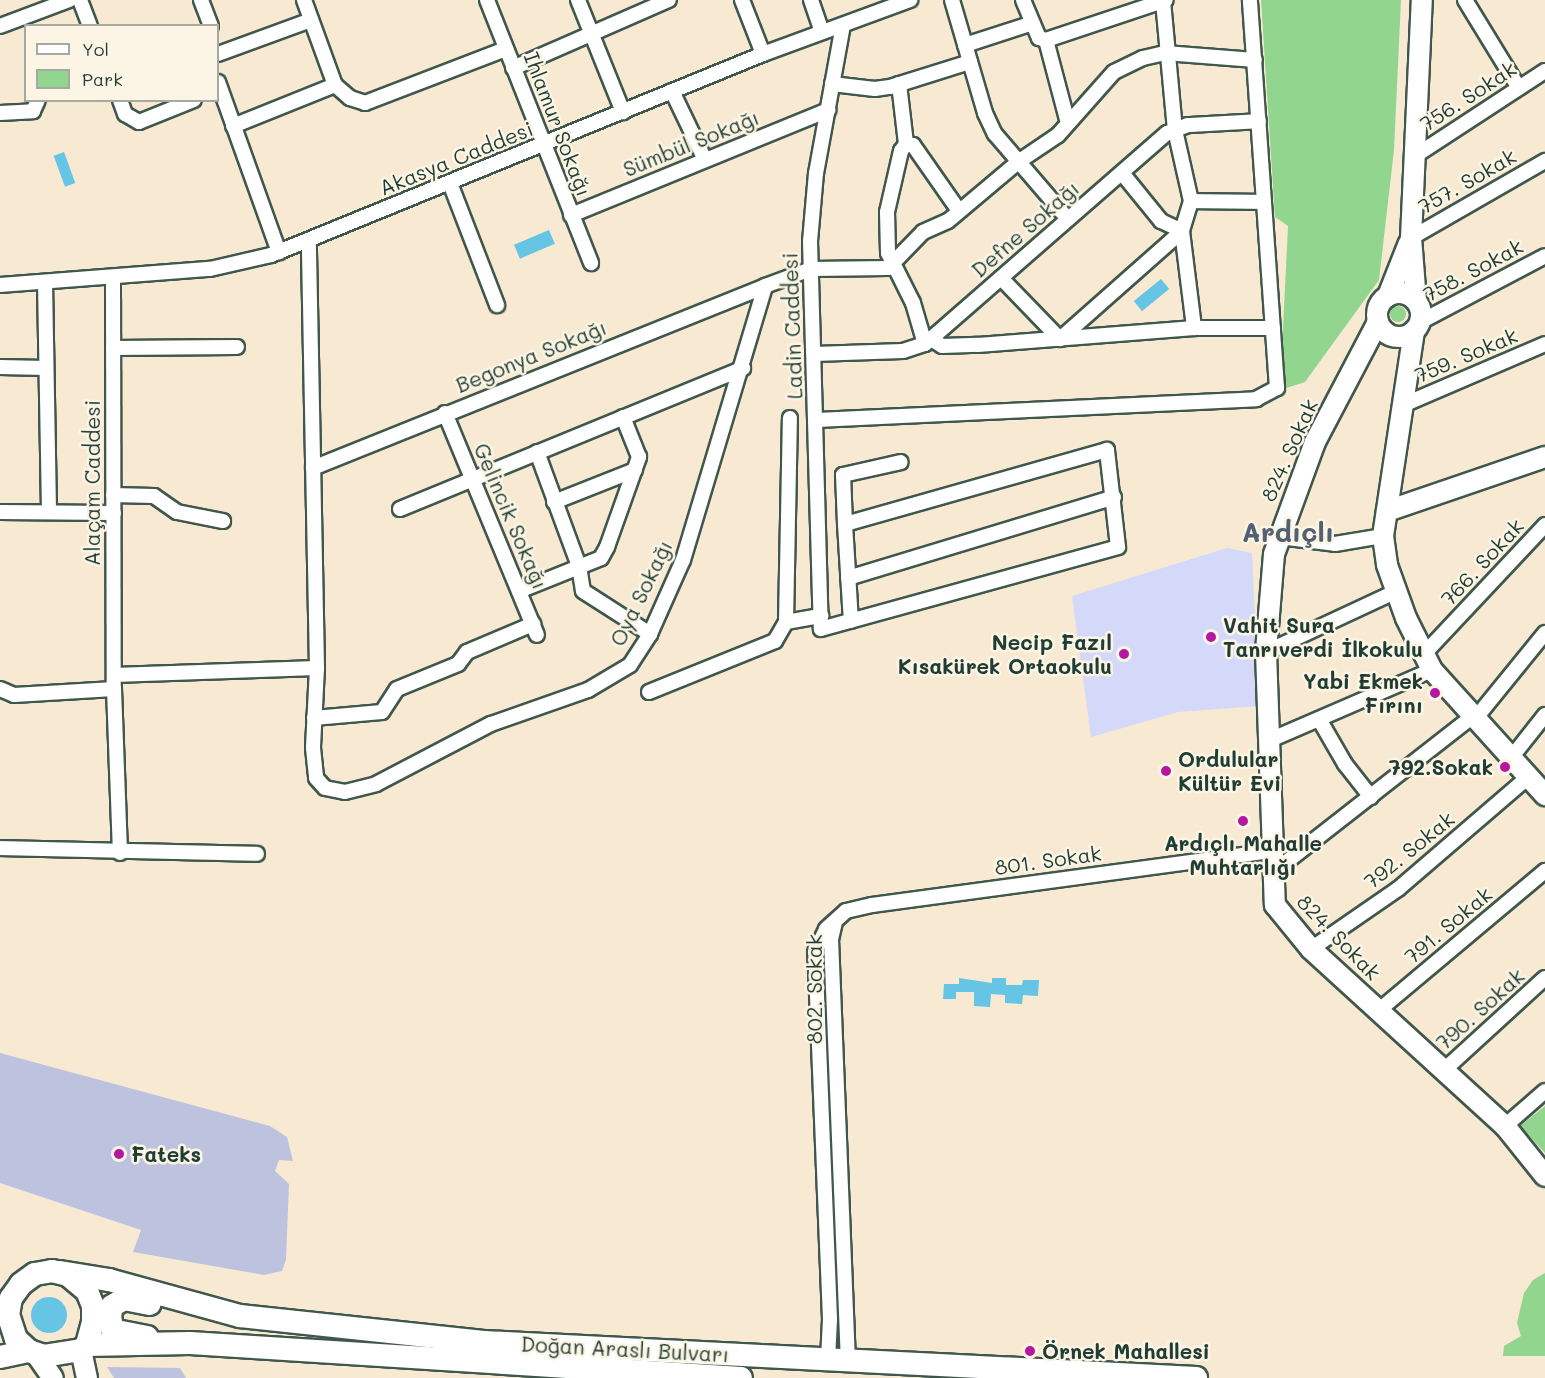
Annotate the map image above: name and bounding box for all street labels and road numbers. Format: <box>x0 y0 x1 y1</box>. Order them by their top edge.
street label: Ihlamur Sokağı <box>519 48 597 200</box>
street label: 756. Sokak <box>1415 56 1521 136</box>
street label: Sümbül Sokağı <box>619 104 763 182</box>
street label: Akasya Caddesi <box>375 116 537 200</box>
street label: 757. Sokak <box>1414 143 1520 219</box>
street label: Defne Sokağı <box>966 175 1084 283</box>
street label: 758. Sokak <box>1419 233 1527 307</box>
street label: Ladin Caddesi <box>777 252 807 400</box>
street label: Begonya Sokağı <box>452 314 610 398</box>
street label: 759. Sokak <box>1411 322 1521 388</box>
street label: 824. Sokak <box>1255 395 1323 505</box>
street label: Alaçam Caddesi <box>79 400 105 566</box>
street label: Gelincik Sokağı <box>469 439 553 593</box>
street label: 766. Sokak <box>1435 513 1529 611</box>
street label: Oya Sokağı <box>605 536 677 650</box>
street label: 792. Sokak <box>1359 806 1459 894</box>
street label: 801. Sokak <box>993 840 1103 880</box>
street label: 791. Sokak <box>1399 881 1497 969</box>
street label: 824. Sokak <box>1292 889 1386 985</box>
street label: 802. Sokak <box>801 934 827 1044</box>
street label: 790. Sokak <box>1431 963 1529 1055</box>
street label: Doğan Araslı Bulvarı <box>520 1331 730 1367</box>

